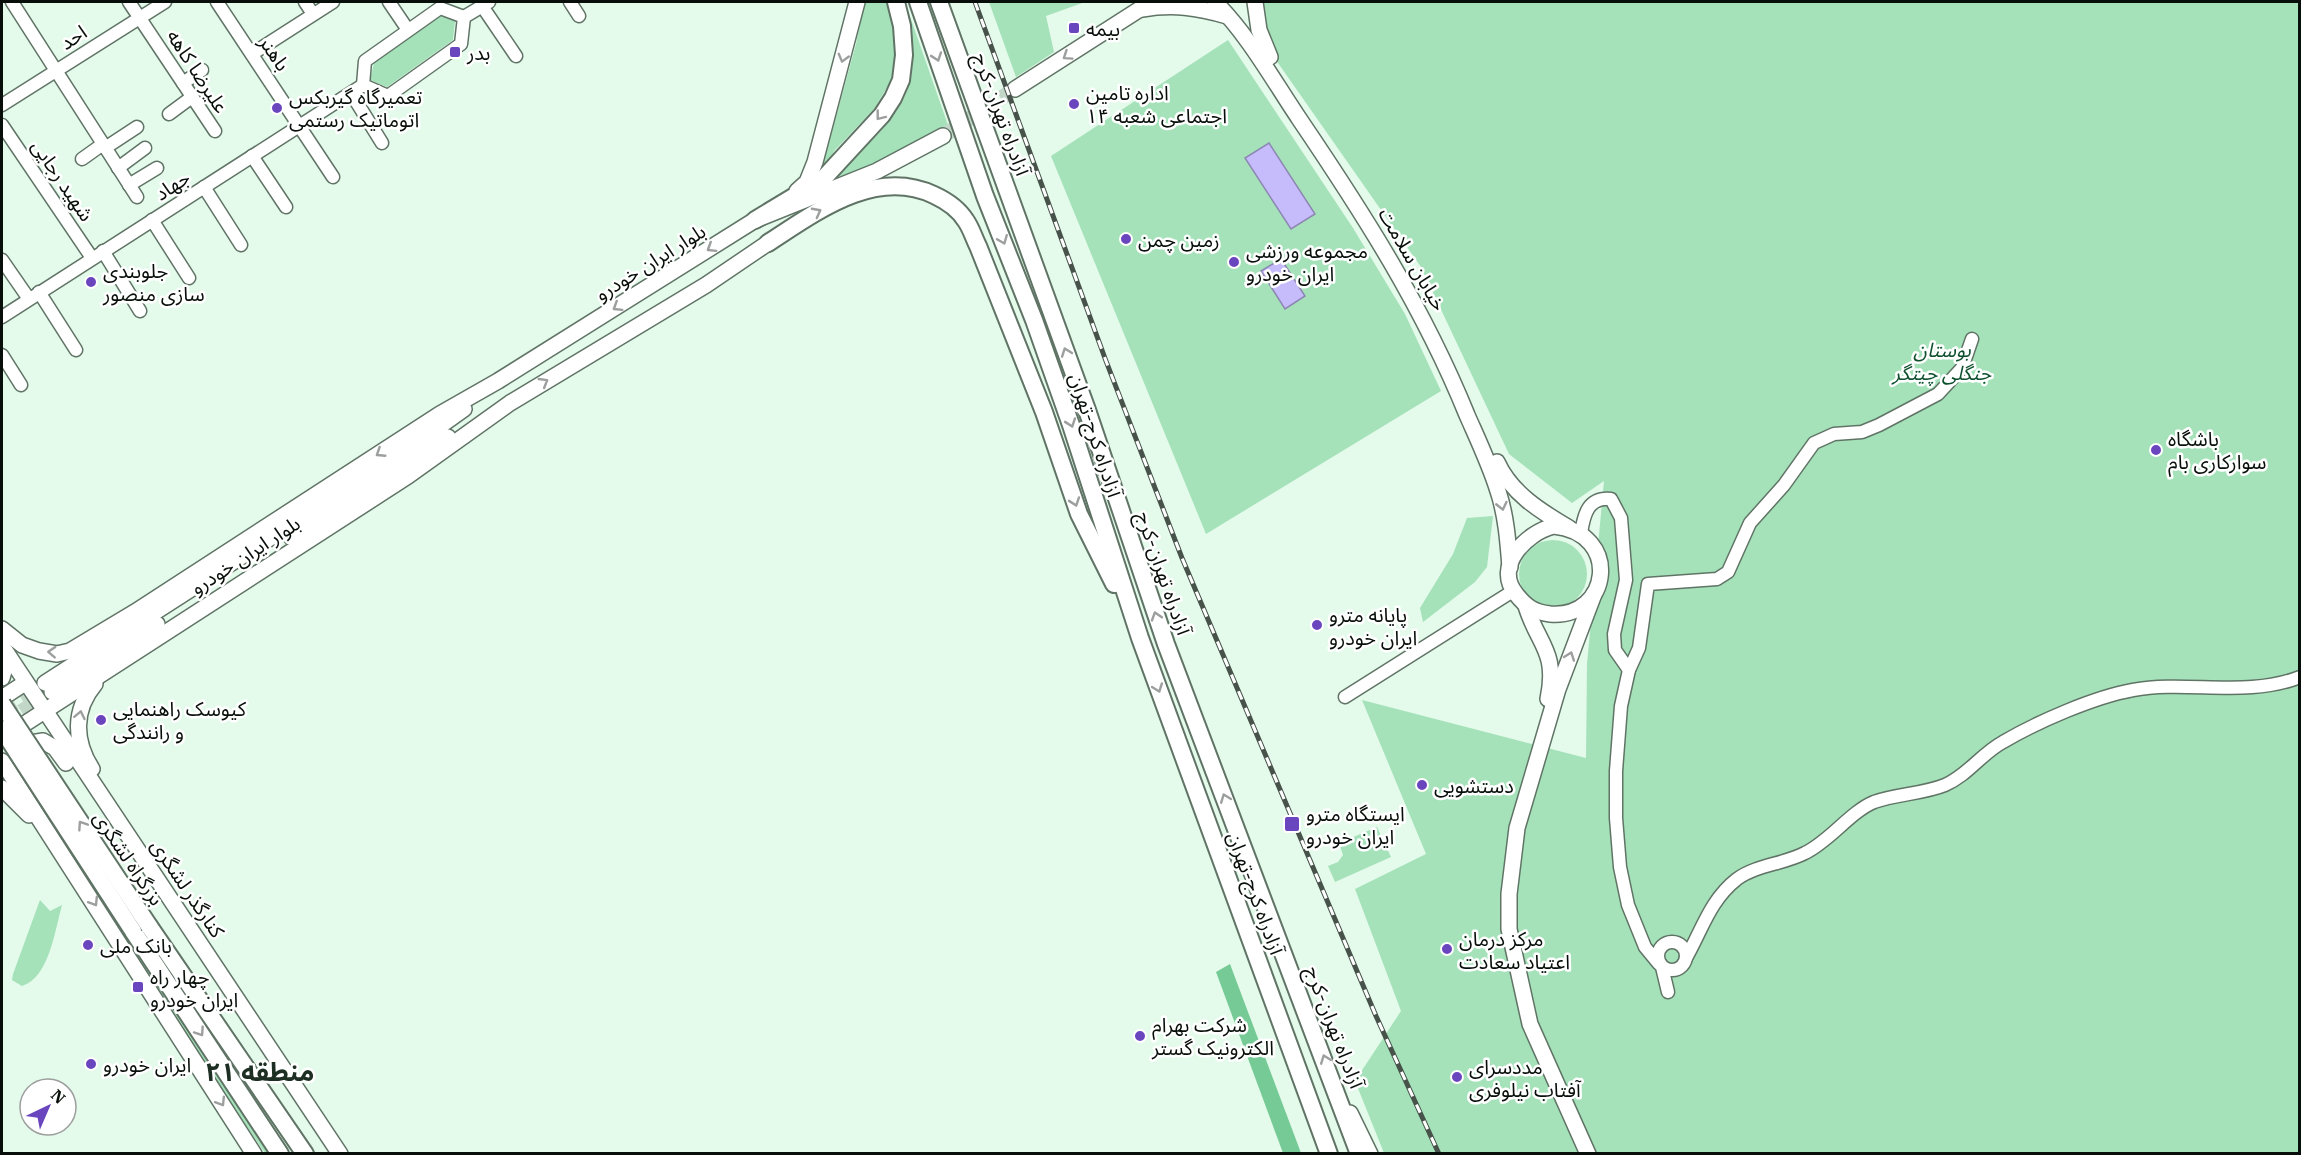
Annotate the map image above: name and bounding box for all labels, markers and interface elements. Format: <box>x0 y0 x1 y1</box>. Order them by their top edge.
place label: بیمه <box>1086 15 1120 42</box>
street label: احد <box>54 18 92 56</box>
marker: بیمه <box>1067 21 1081 35</box>
street label: علیرضا کاهه <box>161 24 235 118</box>
street label: باهنر <box>253 29 297 76</box>
place label: بدر <box>466 39 490 66</box>
marker: بدر <box>448 45 462 59</box>
street label: آزادراه تهران-کرج <box>965 49 1037 181</box>
one-way arrow <box>1063 49 1073 61</box>
one-way arrow <box>930 51 942 62</box>
one-way arrow <box>838 52 850 63</box>
place label: اداره تامین اجتماعی شعبه ۱۴ <box>1086 79 1227 129</box>
place label: تعمیرگاه گیربکس اتوماتیک رستمی <box>289 83 422 133</box>
marker: اداره تامین اجتماعی شعبه ۱۴ <box>1067 97 1081 111</box>
marker: تعمیرگاه گیربکس اتوماتیک رستمی <box>270 101 284 115</box>
one-way arrow <box>877 109 888 120</box>
street label: شهید رجایی <box>26 134 100 226</box>
street label: جهاد <box>149 164 195 206</box>
street label: خیابان سلامت <box>1373 203 1453 315</box>
one-way arrow <box>811 208 822 219</box>
street label: بلوار ایران خودرو <box>589 217 711 307</box>
place label: زمین چمن <box>1138 226 1220 253</box>
marker: زمین چمن <box>1119 232 1133 246</box>
one-way arrow <box>996 234 1008 245</box>
place label: مجموعه ورزشی ایران خودرو <box>1246 237 1368 287</box>
one-way arrow <box>707 241 717 253</box>
marker: مجموعه ورزشی ایران خودرو <box>1227 255 1241 269</box>
place label: جلوبندی سازی منصور <box>102 257 205 307</box>
marker: جلوبندی سازی منصور <box>84 275 98 289</box>
one-way arrow <box>613 300 623 312</box>
park label: بوستان جنگلی چیتگر <box>1891 336 1991 386</box>
one-way arrow <box>1061 347 1074 358</box>
street label: آزادراه کرج-تهران <box>1061 369 1129 502</box>
one-way arrow <box>538 378 548 390</box>
one-way arrow <box>1063 417 1076 428</box>
place label: باشگاه سوارکاری بام <box>2168 425 2267 477</box>
marker: باشگاه سوارکاری بام <box>2149 443 2163 457</box>
one-way arrow <box>375 446 386 457</box>
one-way arrow <box>1068 496 1081 507</box>
one-way arrow <box>1495 501 1508 511</box>
street label: آزادراه تهران-کرج <box>1128 508 1198 640</box>
street label: بلوار ایران خودرو <box>185 509 305 601</box>
place label: پایانه مترو ایران خودرو <box>1329 601 1417 651</box>
one-way arrow <box>1151 611 1164 622</box>
marker: پایانه مترو ایران خودرو <box>1310 618 1324 632</box>
one-way arrow <box>47 646 56 659</box>
one-way arrow <box>1563 652 1576 662</box>
one-way arrow <box>1151 682 1164 693</box>
place label: کیوسک راهنمایی و رانندگی <box>113 695 247 745</box>
one-way arrow <box>73 710 86 720</box>
marker: کیوسک راهنمایی و رانندگی <box>94 713 108 727</box>
place label: دستشویی <box>1434 772 1514 799</box>
marker: دستشویی <box>1415 778 1429 792</box>
one-way arrow <box>1220 794 1232 805</box>
place label: ایستگاه مترو ایران خودرو <box>1306 800 1405 850</box>
street label: بزرگراه لشگری <box>87 805 171 911</box>
marker: ایستگاه مترو ایران خودرو <box>1283 815 1301 833</box>
one-way arrow <box>77 821 89 831</box>
street label: آزادراه کرج-تهران <box>1219 828 1291 960</box>
street label: کنارگذر لشگری <box>145 833 231 943</box>
one-way arrow <box>87 895 98 906</box>
place label: مرکز درمان اعتیاد سعادت <box>1459 925 1570 975</box>
place label: بانک ملی <box>100 932 172 959</box>
marker: بانک ملی <box>81 938 95 952</box>
marker: مرکز درمان اعتیاد سعادت <box>1440 942 1454 956</box>
street label: آزادراه تهران-کرج <box>1297 962 1371 1094</box>
place label: چهار راه ایران خودرو <box>150 963 238 1013</box>
marker: چهار راه ایران خودرو <box>131 980 145 994</box>
place label: شرکت بهرام الکترونیک گستر <box>1151 1011 1274 1061</box>
one-way arrow <box>193 1025 204 1036</box>
marker: شرکت بهرام الکترونیک گستر <box>1133 1029 1147 1043</box>
place label: ایران خودرو <box>103 1051 191 1078</box>
place label: مددسرای آفتاب نیلوفری <box>1469 1053 1582 1103</box>
district label: منطقه ۲۱ <box>206 1054 314 1088</box>
one-way arrow <box>1320 1054 1332 1065</box>
marker: ایران خودرو <box>84 1057 98 1071</box>
marker: مددسرای آفتاب نیلوفری <box>1450 1070 1464 1084</box>
north arrow <box>18 1077 78 1137</box>
text: N <box>47 1085 70 1108</box>
one-way arrow <box>214 1095 225 1106</box>

